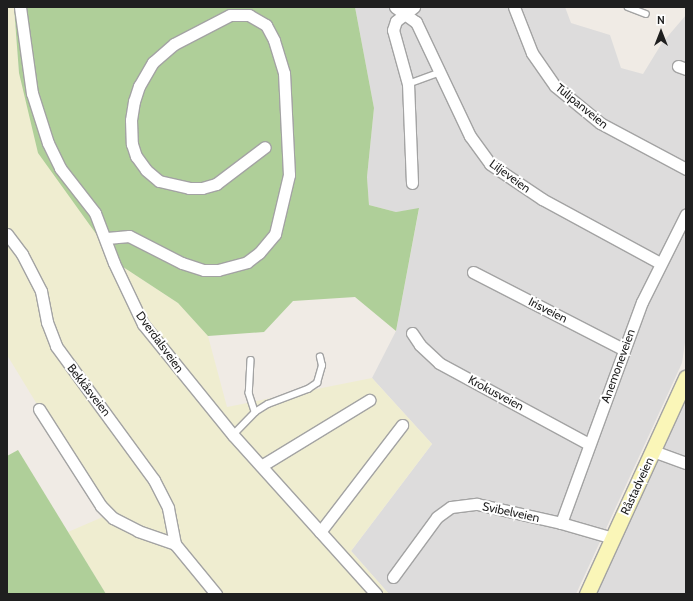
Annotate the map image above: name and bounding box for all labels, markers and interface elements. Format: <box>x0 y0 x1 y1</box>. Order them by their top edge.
north arrow <box>641 12 681 52</box>
text: N <box>657 13 665 27</box>
street label: Tulipanveien <box>553 80 611 132</box>
street label: Liljeveien <box>487 156 533 196</box>
street label: Irisveien <box>526 294 570 326</box>
street label: Dverdalsveien <box>133 309 187 375</box>
street label: Anemoneveien <box>598 327 638 405</box>
street label: Bekkåsveien <box>64 361 114 419</box>
street label: Krokusveien <box>466 372 526 414</box>
street label: Råstadveien <box>617 455 657 517</box>
street label: Svibelveien <box>481 499 541 525</box>

